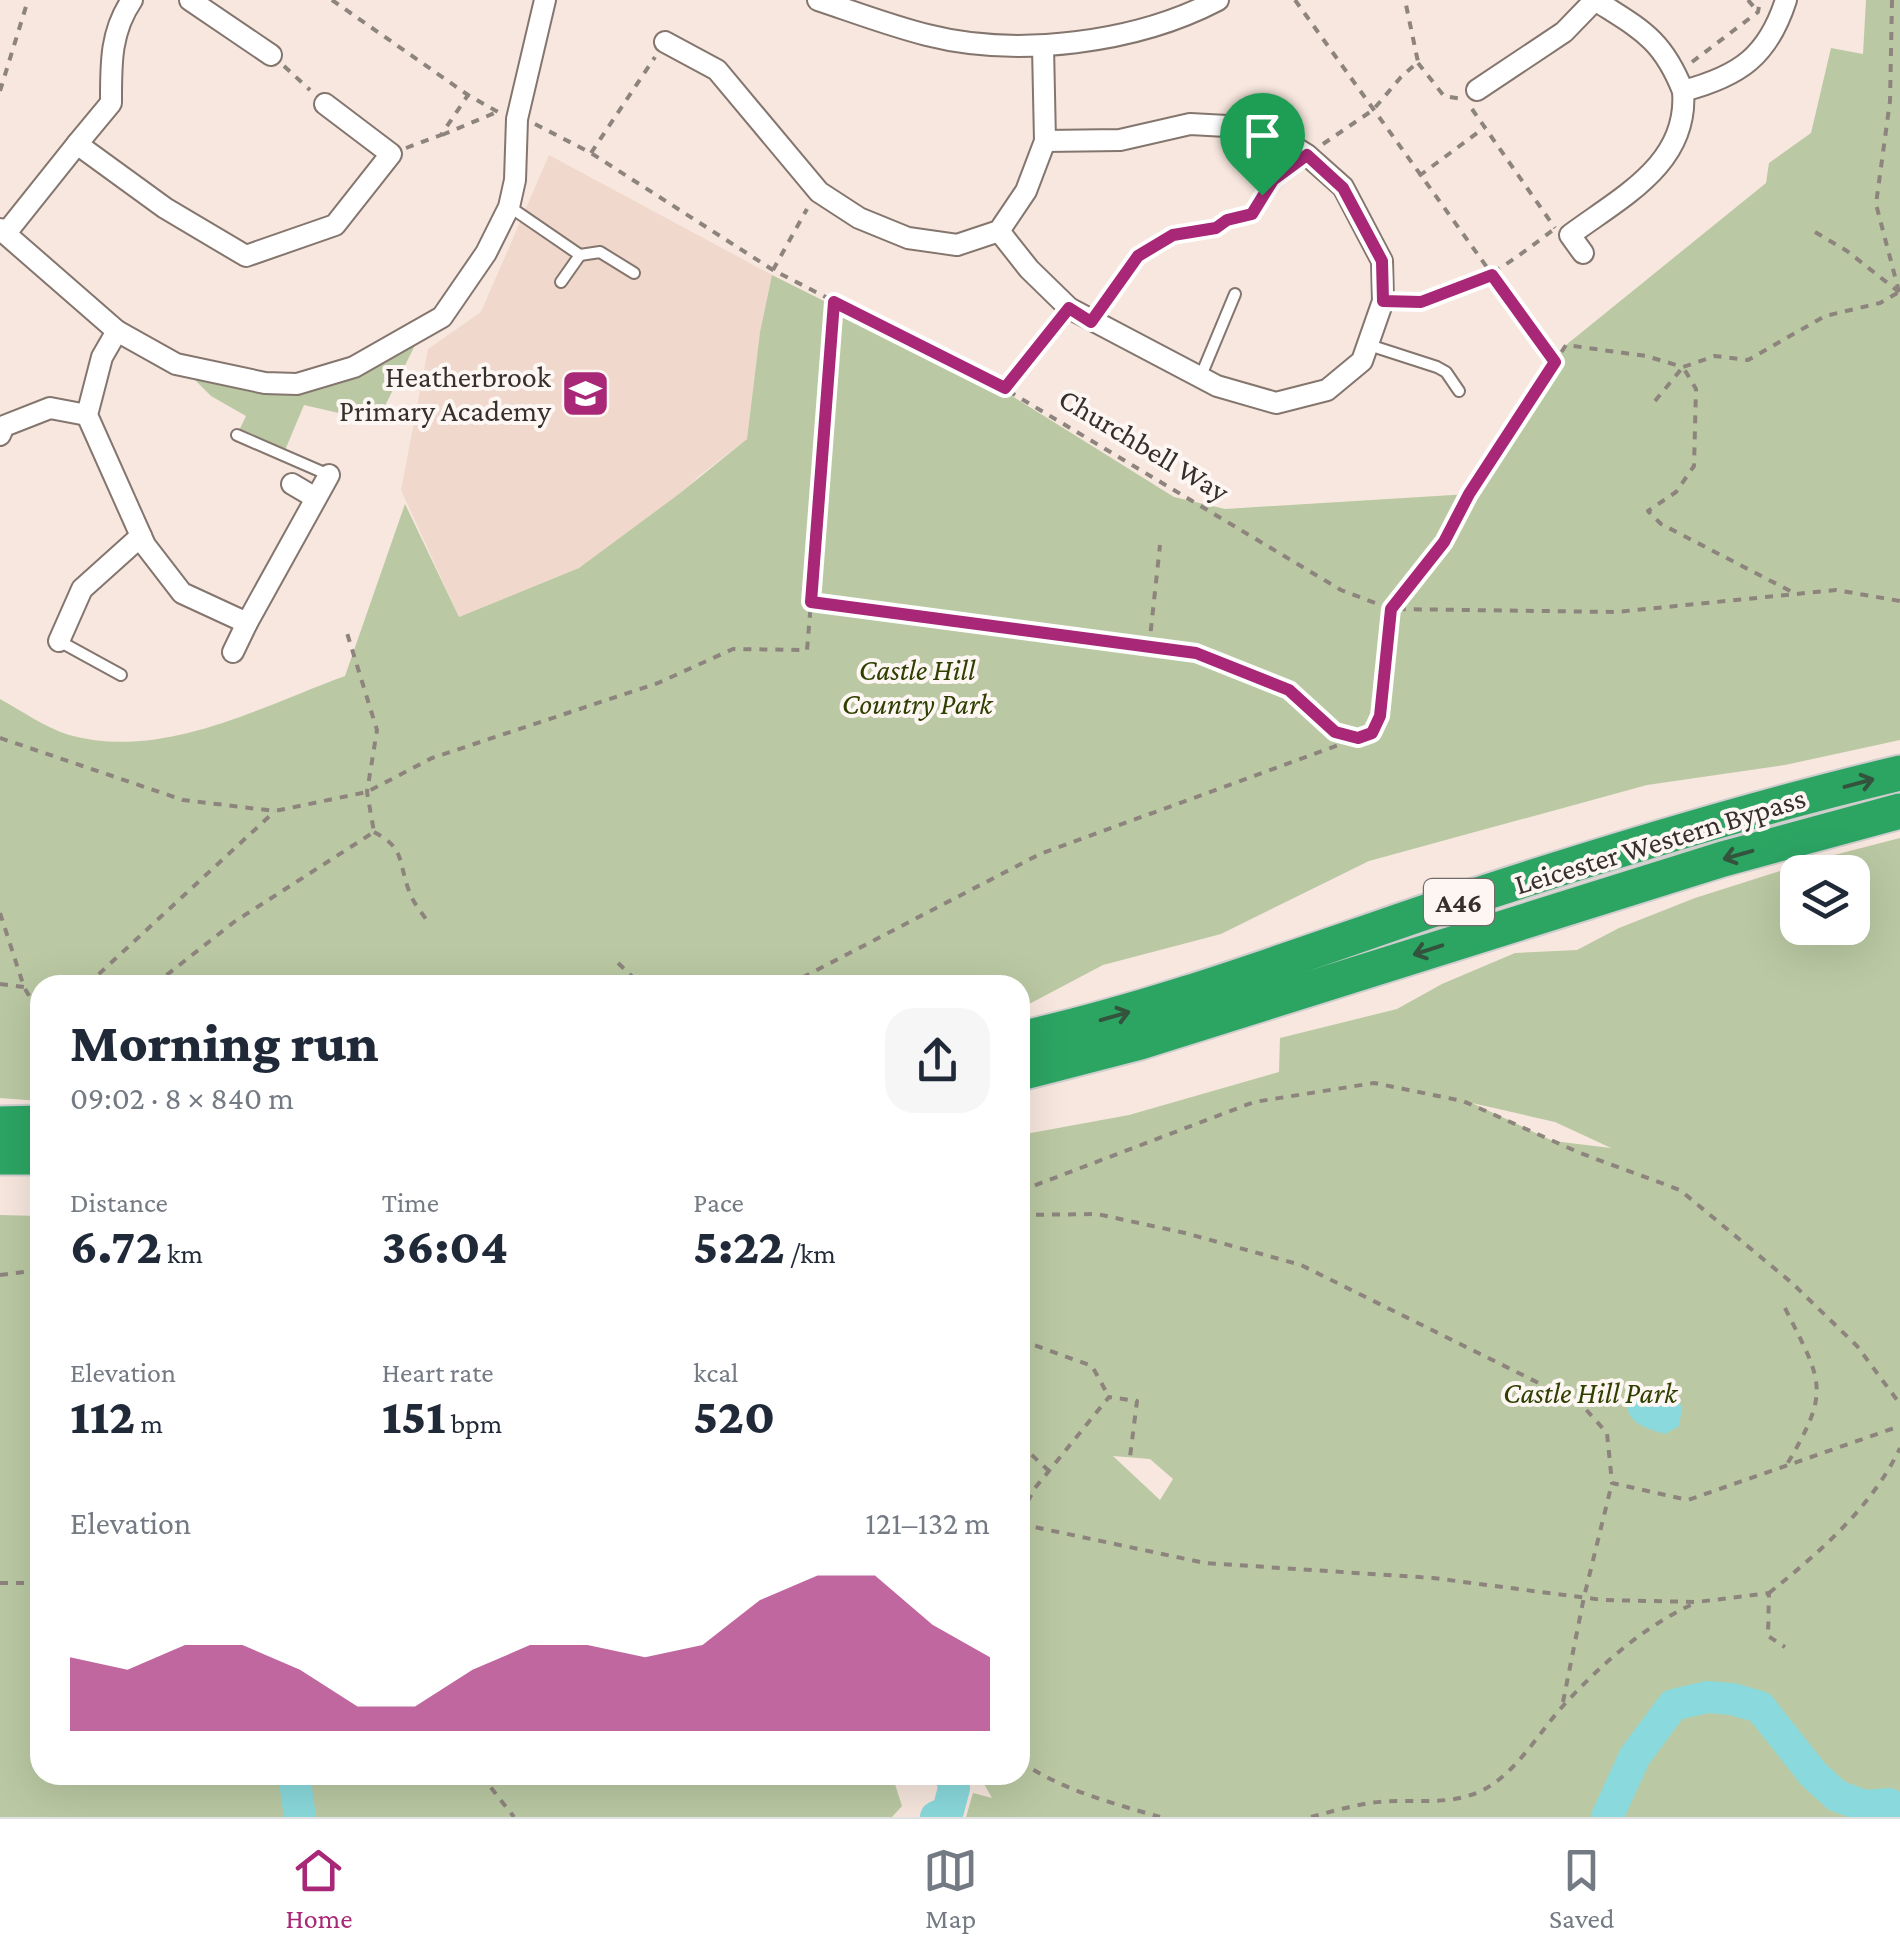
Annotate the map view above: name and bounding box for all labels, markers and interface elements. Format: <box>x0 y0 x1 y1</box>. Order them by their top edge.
pin <box>1220 93 1305 196</box>
icon: arrive <box>1235 108 1290 163</box>
place label: Heatherbrook Primary Academy <box>339 360 552 428</box>
school or university icon: Heatherbrook Primary Academy <box>560 368 612 420</box>
street label: Churchbell Way <box>1053 381 1235 509</box>
park label: Castle Hill Country Park <box>842 653 994 721</box>
one-way arrow <box>1843 773 1874 792</box>
street label: Leicester Western Bypass <box>1510 781 1810 901</box>
one-way arrow <box>1723 846 1755 865</box>
map controls <box>1780 855 1870 945</box>
button: layers <box>1780 855 1870 945</box>
road number: A46 <box>1424 879 1494 925</box>
one-way arrow <box>1413 943 1444 961</box>
one-way arrow <box>1098 1006 1130 1024</box>
button: share <box>885 1008 990 1113</box>
text: Morning run <box>70 1012 379 1073</box>
text: 09:02 · 8 × 840 m <box>70 1080 294 1116</box>
text: Distance <box>70 1187 168 1218</box>
text: Time <box>382 1187 439 1218</box>
text: Pace <box>693 1187 744 1218</box>
text: 6.72 <box>70 1218 162 1274</box>
text: 36:04 <box>382 1218 508 1274</box>
text: 5:22 <box>693 1218 785 1274</box>
text: km <box>162 1238 203 1269</box>
text: /km <box>785 1238 836 1269</box>
text: Elevation <box>70 1357 176 1388</box>
text: Heart rate <box>382 1357 494 1388</box>
text: kcal <box>693 1357 738 1388</box>
park label: Castle Hill Park <box>1503 1376 1679 1409</box>
text: 112 <box>70 1388 135 1444</box>
text: 151 <box>382 1388 445 1444</box>
text: 520 <box>693 1388 775 1444</box>
text: m <box>135 1408 163 1439</box>
text: bpm <box>445 1408 502 1439</box>
text: Elevation <box>70 1505 191 1541</box>
text: 121–132 m <box>865 1505 990 1541</box>
tab: Home <box>285 1843 352 1934</box>
tab: Map <box>923 1843 978 1934</box>
tab: Saved <box>1549 1843 1615 1934</box>

